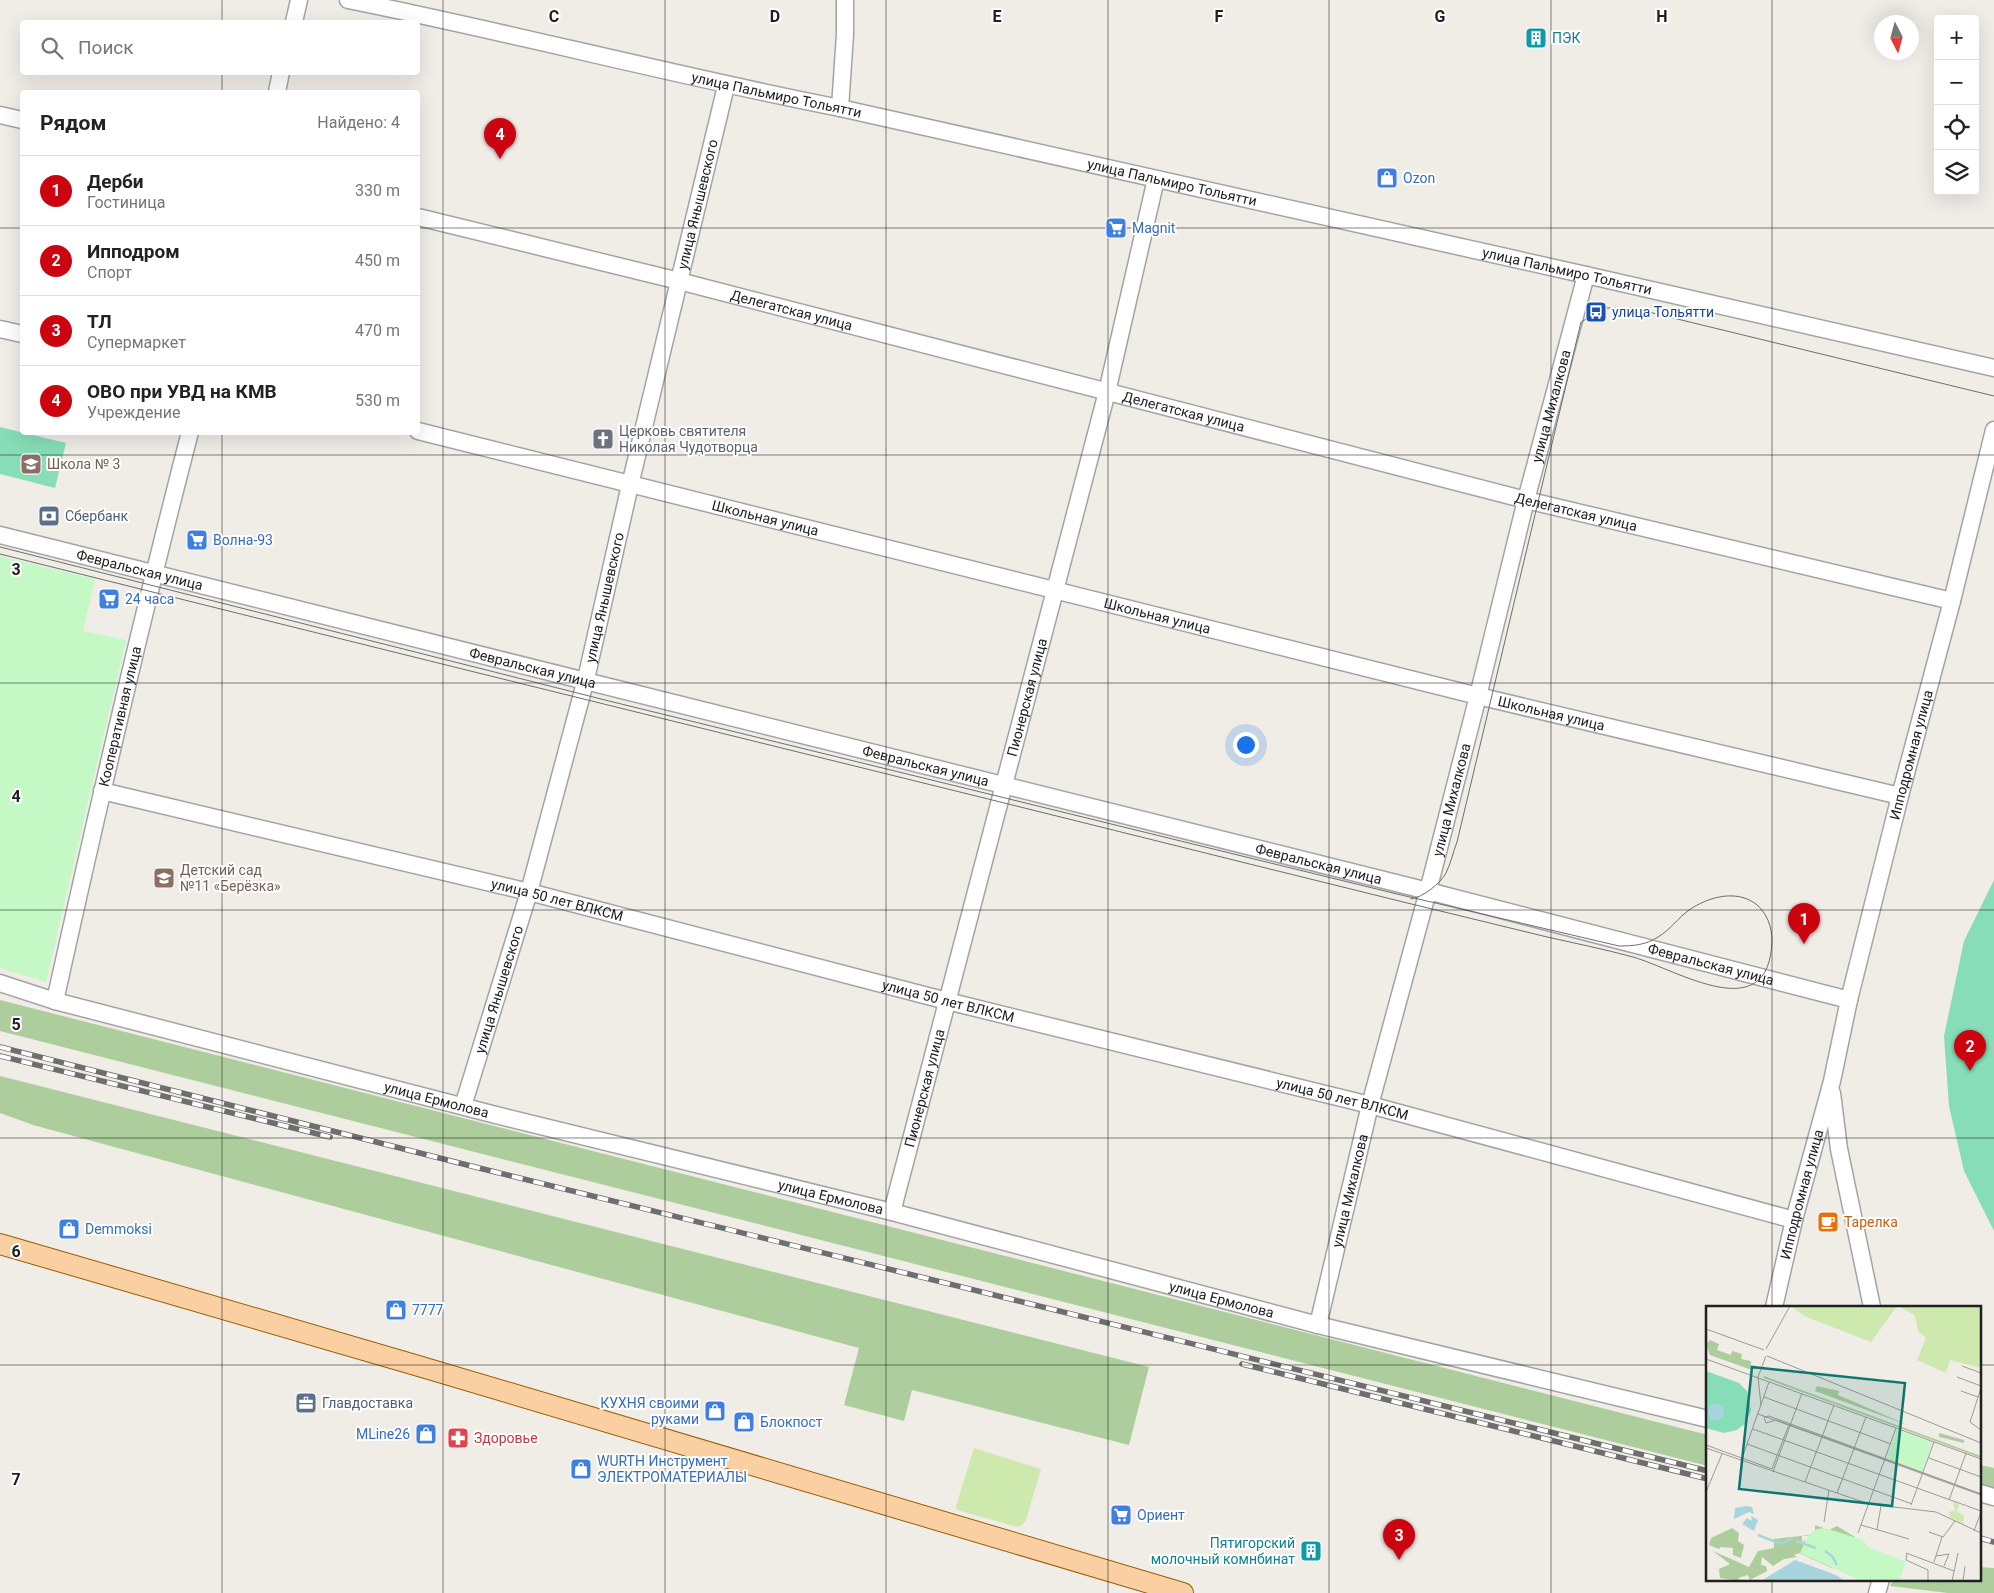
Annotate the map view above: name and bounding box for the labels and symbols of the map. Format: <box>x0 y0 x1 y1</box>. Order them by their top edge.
text: C <box>549 7 559 26</box>
text: D <box>770 7 780 26</box>
text: E <box>993 7 1002 26</box>
text: F <box>1215 7 1224 26</box>
text: G <box>1435 7 1446 26</box>
text: H <box>1656 7 1668 26</box>
north arrow <box>1874 15 1919 60</box>
building icon: ПЭК <box>1524 26 1548 50</box>
place label: ПЭК <box>1552 30 1580 46</box>
street label: улица Пальмиро Тольятти <box>690 69 863 121</box>
pin: 4 <box>484 118 516 159</box>
street label: улица Янышевского <box>674 138 721 271</box>
street label: улица Пальмиро Тольятти <box>1086 156 1258 209</box>
shop icon: Ozon <box>1375 166 1399 190</box>
place label: Ozon <box>1403 170 1435 186</box>
supermarket icon: Magnit <box>1104 216 1128 240</box>
place label: Magnit <box>1132 220 1176 236</box>
street label: улица Пальмиро Тольятти <box>1481 244 1654 298</box>
street label: Делегатская улица <box>729 287 854 334</box>
bus stop icon: улица Тольятти <box>1584 300 1608 324</box>
place label: улица Тольятти <box>1612 304 1714 320</box>
street label: улица Михалкова <box>1528 348 1574 464</box>
street label: Делегатская улица <box>1121 388 1246 435</box>
place label: Церковь святителя Николая Чудотворца <box>619 423 758 455</box>
church icon: Церковь святителя Николая Чудотворца <box>591 427 615 451</box>
school or university icon: Школа № 3 <box>19 452 43 476</box>
place label: Школа № 3 <box>47 456 120 472</box>
street label: Делегатская улица <box>1513 489 1639 534</box>
street label: Школьная улица <box>710 497 820 539</box>
bank icon: Сбербанк <box>37 504 61 528</box>
place label: Сбербанк <box>65 508 129 524</box>
supermarket icon: Волна-93 <box>185 528 209 552</box>
street label: улица Янышевского <box>582 531 627 664</box>
place label: Волна-93 <box>213 532 273 548</box>
street label: Февральская улица <box>75 546 205 593</box>
text: 3 <box>11 560 21 579</box>
supermarket icon: 24 часа <box>97 587 121 611</box>
place label: 24 часа <box>125 591 174 607</box>
street label: Школьная улица <box>1102 595 1212 637</box>
street label: Пионерская улица <box>1004 637 1050 758</box>
street label: Кооперативная улица <box>96 644 144 788</box>
street label: Февральская улица <box>468 644 598 691</box>
street label: Ипподромная улица <box>1886 688 1936 821</box>
street label: Школьная улица <box>1496 693 1606 734</box>
your location <box>1233 732 1259 758</box>
street label: Февральская улица <box>861 742 990 789</box>
street label: улица Михалкова <box>1429 742 1474 858</box>
text: 4 <box>11 787 21 806</box>
street label: Февральская улица <box>1254 840 1383 887</box>
place label: Детский сад №11 «Берёзка» <box>180 862 281 894</box>
school or university icon: Детский сад №11 «Берёзка» <box>152 866 176 890</box>
street label: улица 50 лет ВЛКСМ <box>490 875 625 924</box>
pin: 1 <box>1788 903 1820 944</box>
street label: улица Янышевского <box>472 923 526 1055</box>
street label: Февральская улица <box>1646 940 1776 988</box>
street label: улица 50 лет ВЛКСМ <box>881 976 1016 1025</box>
text: 5 <box>11 1015 21 1034</box>
street label: Пионерская улица <box>901 1027 948 1149</box>
pin: 2 <box>1954 1030 1986 1071</box>
street label: улица 50 лет ВЛКСМ <box>1275 1074 1410 1123</box>
street label: улица Ермолова <box>382 1078 491 1121</box>
street label: Ипподромная улица <box>1777 1128 1826 1261</box>
street label: улица Михалкова <box>1329 1132 1371 1249</box>
street label: улица Ермолова <box>776 1176 885 1218</box>
cafe icon: Тарелка <box>1816 1210 1840 1234</box>
place label: Тарелка <box>1844 1214 1898 1230</box>
shop icon: Demmoksi <box>57 1217 81 1241</box>
place label: Demmoksi <box>85 1221 152 1237</box>
text: 6 <box>11 1242 21 1261</box>
street label: улица Ермолова <box>1167 1278 1276 1321</box>
shop icon: 7777 <box>384 1298 408 1322</box>
place label: 7777 <box>412 1302 444 1318</box>
inset map <box>1706 1306 1982 1580</box>
office icon: Главдоставка <box>294 1391 318 1415</box>
place label: Главдоставка <box>322 1395 413 1411</box>
place label: КУХНЯ своими руками <box>600 1395 699 1427</box>
shop icon: КУХНЯ своими руками <box>703 1399 727 1423</box>
shop icon: Блокпост <box>732 1410 756 1434</box>
place label: Блокпост <box>760 1414 823 1430</box>
shop icon: MLine26 <box>414 1422 438 1446</box>
place label: MLine26 <box>356 1426 410 1442</box>
pharmacy icon: Здоровье <box>446 1426 470 1450</box>
place label: Здоровье <box>474 1430 538 1446</box>
place label: WURTH Инструмент ЭЛЕКТРОМАТЕРИАЛЫ <box>597 1453 747 1485</box>
shop icon: WURTH Инструмент ЭЛЕКТРОМАТЕРИАЛЫ <box>569 1457 593 1481</box>
text: 7 <box>11 1470 21 1489</box>
supermarket icon: Ориент <box>1109 1503 1133 1527</box>
place label: Ориент <box>1137 1507 1185 1523</box>
pin: 3 <box>1383 1519 1415 1560</box>
place label: Пятигорский молочный комнбинат <box>1151 1535 1295 1567</box>
building icon: Пятигорский молочный комнбинат <box>1299 1539 1323 1563</box>

